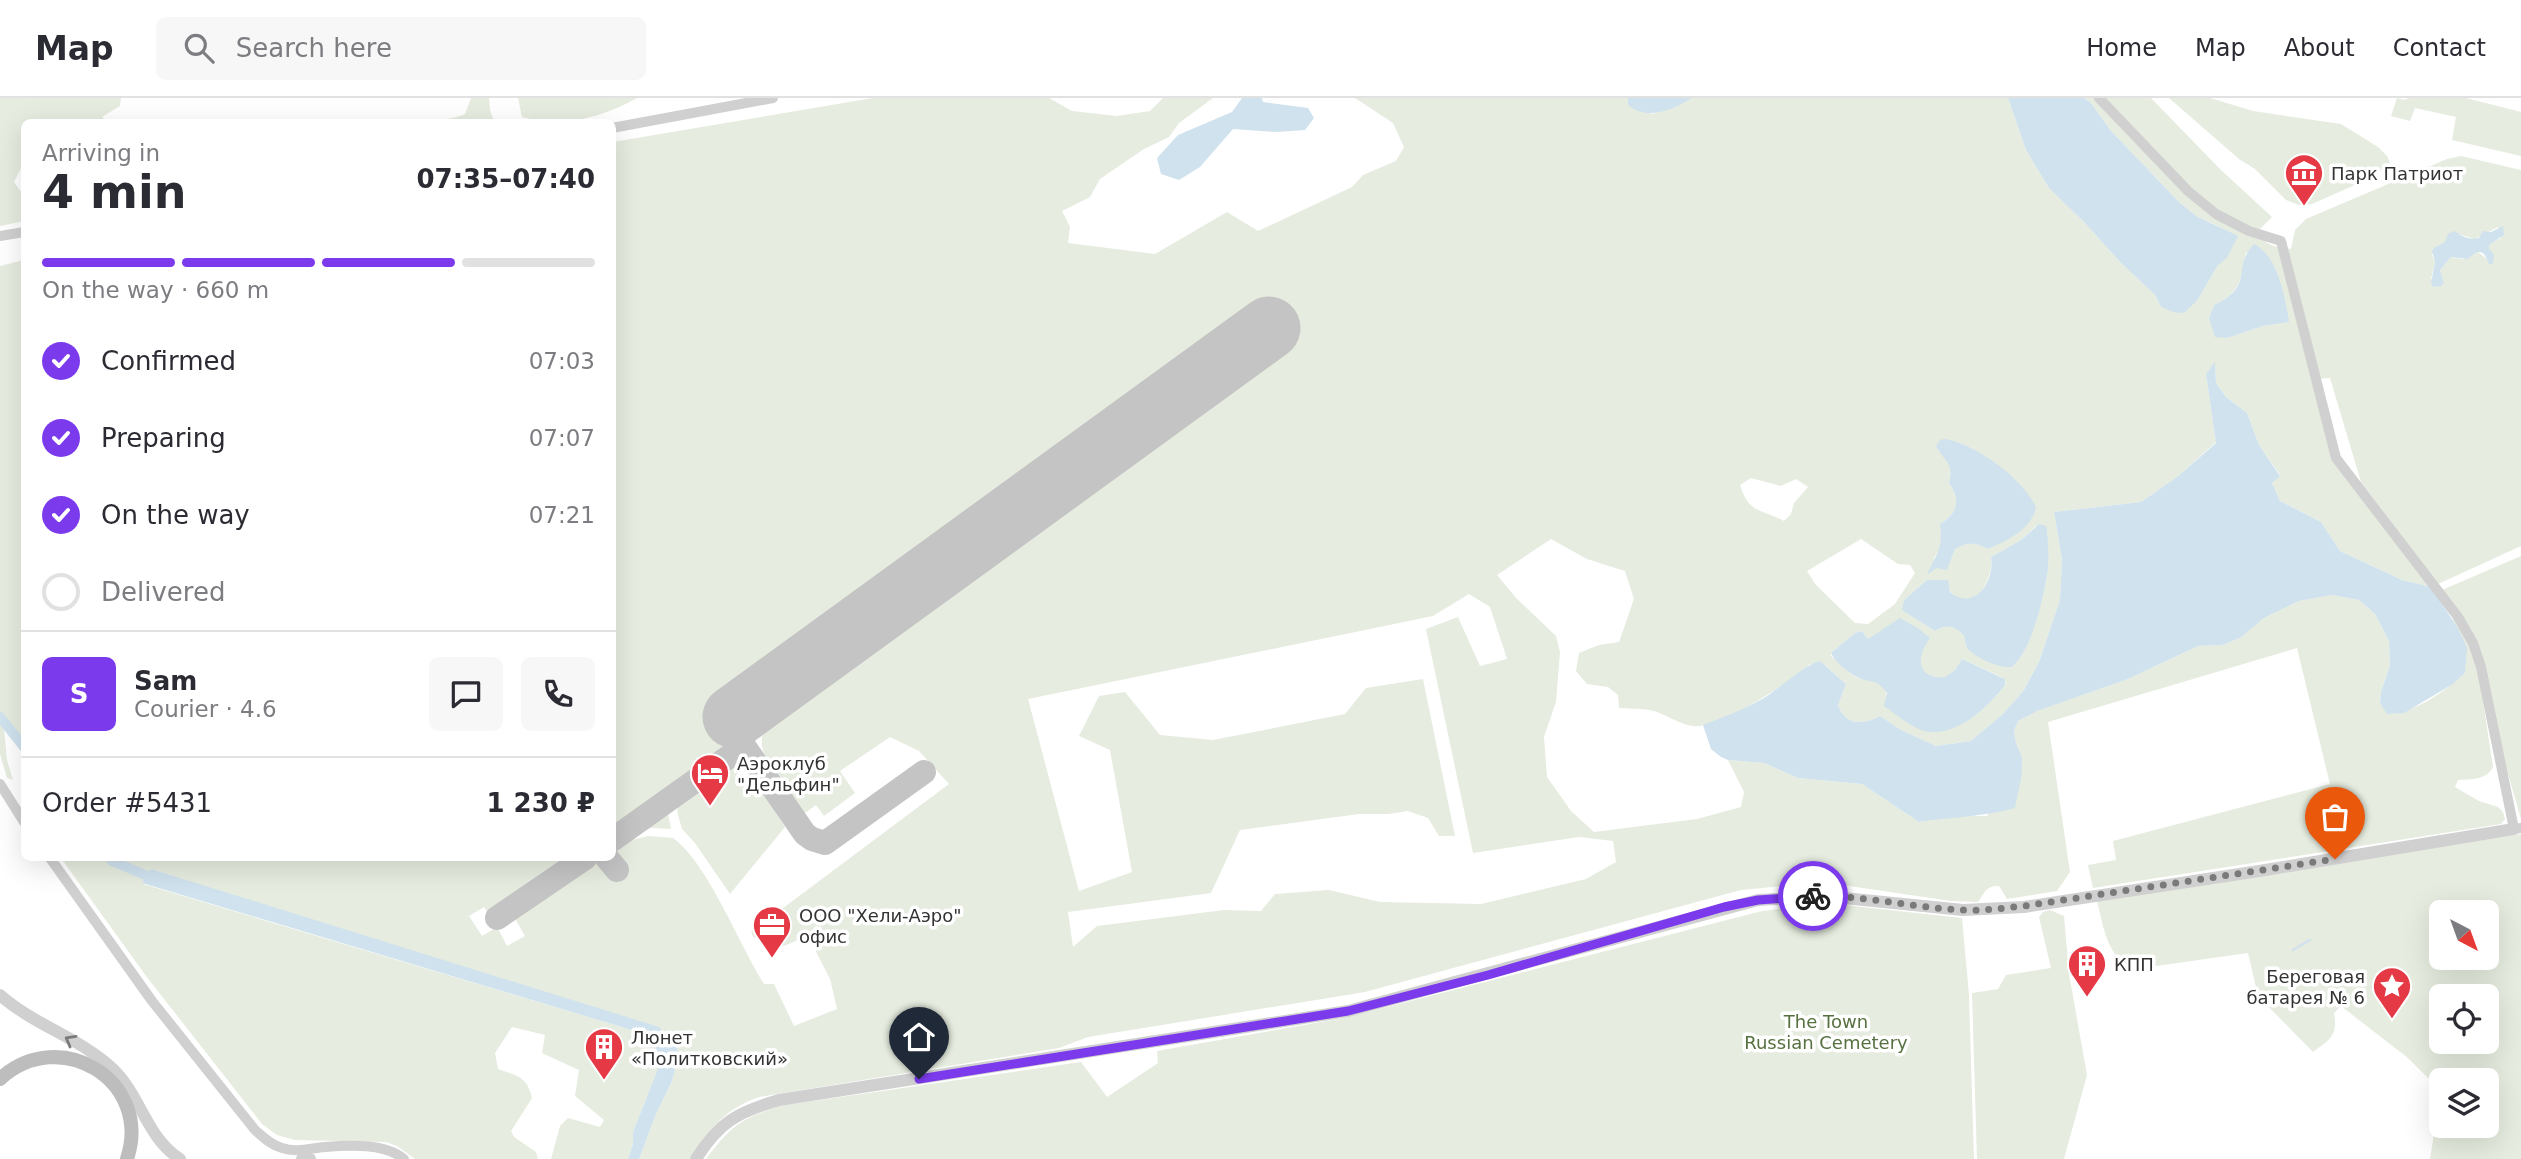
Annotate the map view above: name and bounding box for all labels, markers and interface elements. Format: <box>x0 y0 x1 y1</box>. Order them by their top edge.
search box <box>156 17 646 80</box>
text: Map <box>35 29 114 68</box>
icon: search <box>180 29 218 67</box>
text: Search here <box>236 33 392 63</box>
text: Home <box>2086 34 2157 62</box>
text: Map <box>2195 34 2246 62</box>
text: About <box>2284 34 2355 62</box>
text: Contact <box>2393 34 2486 62</box>
text: Arriving in <box>42 140 160 166</box>
museum icon: Парк Патриот <box>2283 152 2325 207</box>
place label: Парк Патриот <box>2331 163 2463 184</box>
text: 07:35–07:40 <box>416 164 595 194</box>
text: 4 min <box>42 165 186 219</box>
text: On the way · 660 m <box>42 277 269 303</box>
icon: check <box>42 342 80 380</box>
text: Confirmed <box>101 346 236 376</box>
text: 07:03 <box>529 348 595 374</box>
icon: check <box>42 419 80 457</box>
text: Preparing <box>101 423 226 453</box>
text: 07:07 <box>529 425 595 451</box>
icon: check <box>42 496 80 534</box>
text: On the way <box>101 500 250 530</box>
text: 07:21 <box>529 502 595 528</box>
text: Delivered <box>101 577 225 607</box>
button: chat <box>429 657 503 731</box>
button: phone <box>521 657 595 731</box>
text: Sam <box>134 666 197 696</box>
text: S <box>70 679 88 709</box>
text: Courier · 4.6 <box>134 696 277 722</box>
hotel icon: Аэроклуб "Дельфин" <box>689 752 731 807</box>
place label: Аэроклуб "Дельфин" <box>737 753 840 795</box>
pin <box>2305 787 2365 859</box>
text: Order #5431 <box>42 788 212 818</box>
text: 1 230 ₽ <box>486 788 595 818</box>
icon: bag <box>2316 798 2354 836</box>
courier <box>1778 861 1848 931</box>
icon: bike <box>1794 877 1832 915</box>
north arrow <box>2429 900 2499 970</box>
map controls <box>2429 900 2499 1138</box>
office icon: ООО "Хели-Аэро" офис <box>751 904 793 959</box>
place label: ООО "Хели-Аэро" офис <box>799 905 962 947</box>
building icon: КПП <box>2066 943 2108 998</box>
place label: КПП <box>2114 954 2154 975</box>
place icon: Береговая батарея № 6 <box>2371 965 2413 1020</box>
place label: Береговая батарея № 6 <box>2246 966 2365 1008</box>
button: locate <box>2429 984 2499 1054</box>
pin <box>889 1007 949 1079</box>
park label: The Town Russian Cemetery <box>1744 1011 1908 1053</box>
icon: home <box>900 1018 938 1056</box>
building icon: Люнет «Политковский» <box>583 1026 625 1081</box>
place label: Люнет «Политковский» <box>631 1027 788 1069</box>
one-way arrow <box>64 1035 77 1048</box>
button: layers <box>2429 1068 2499 1138</box>

